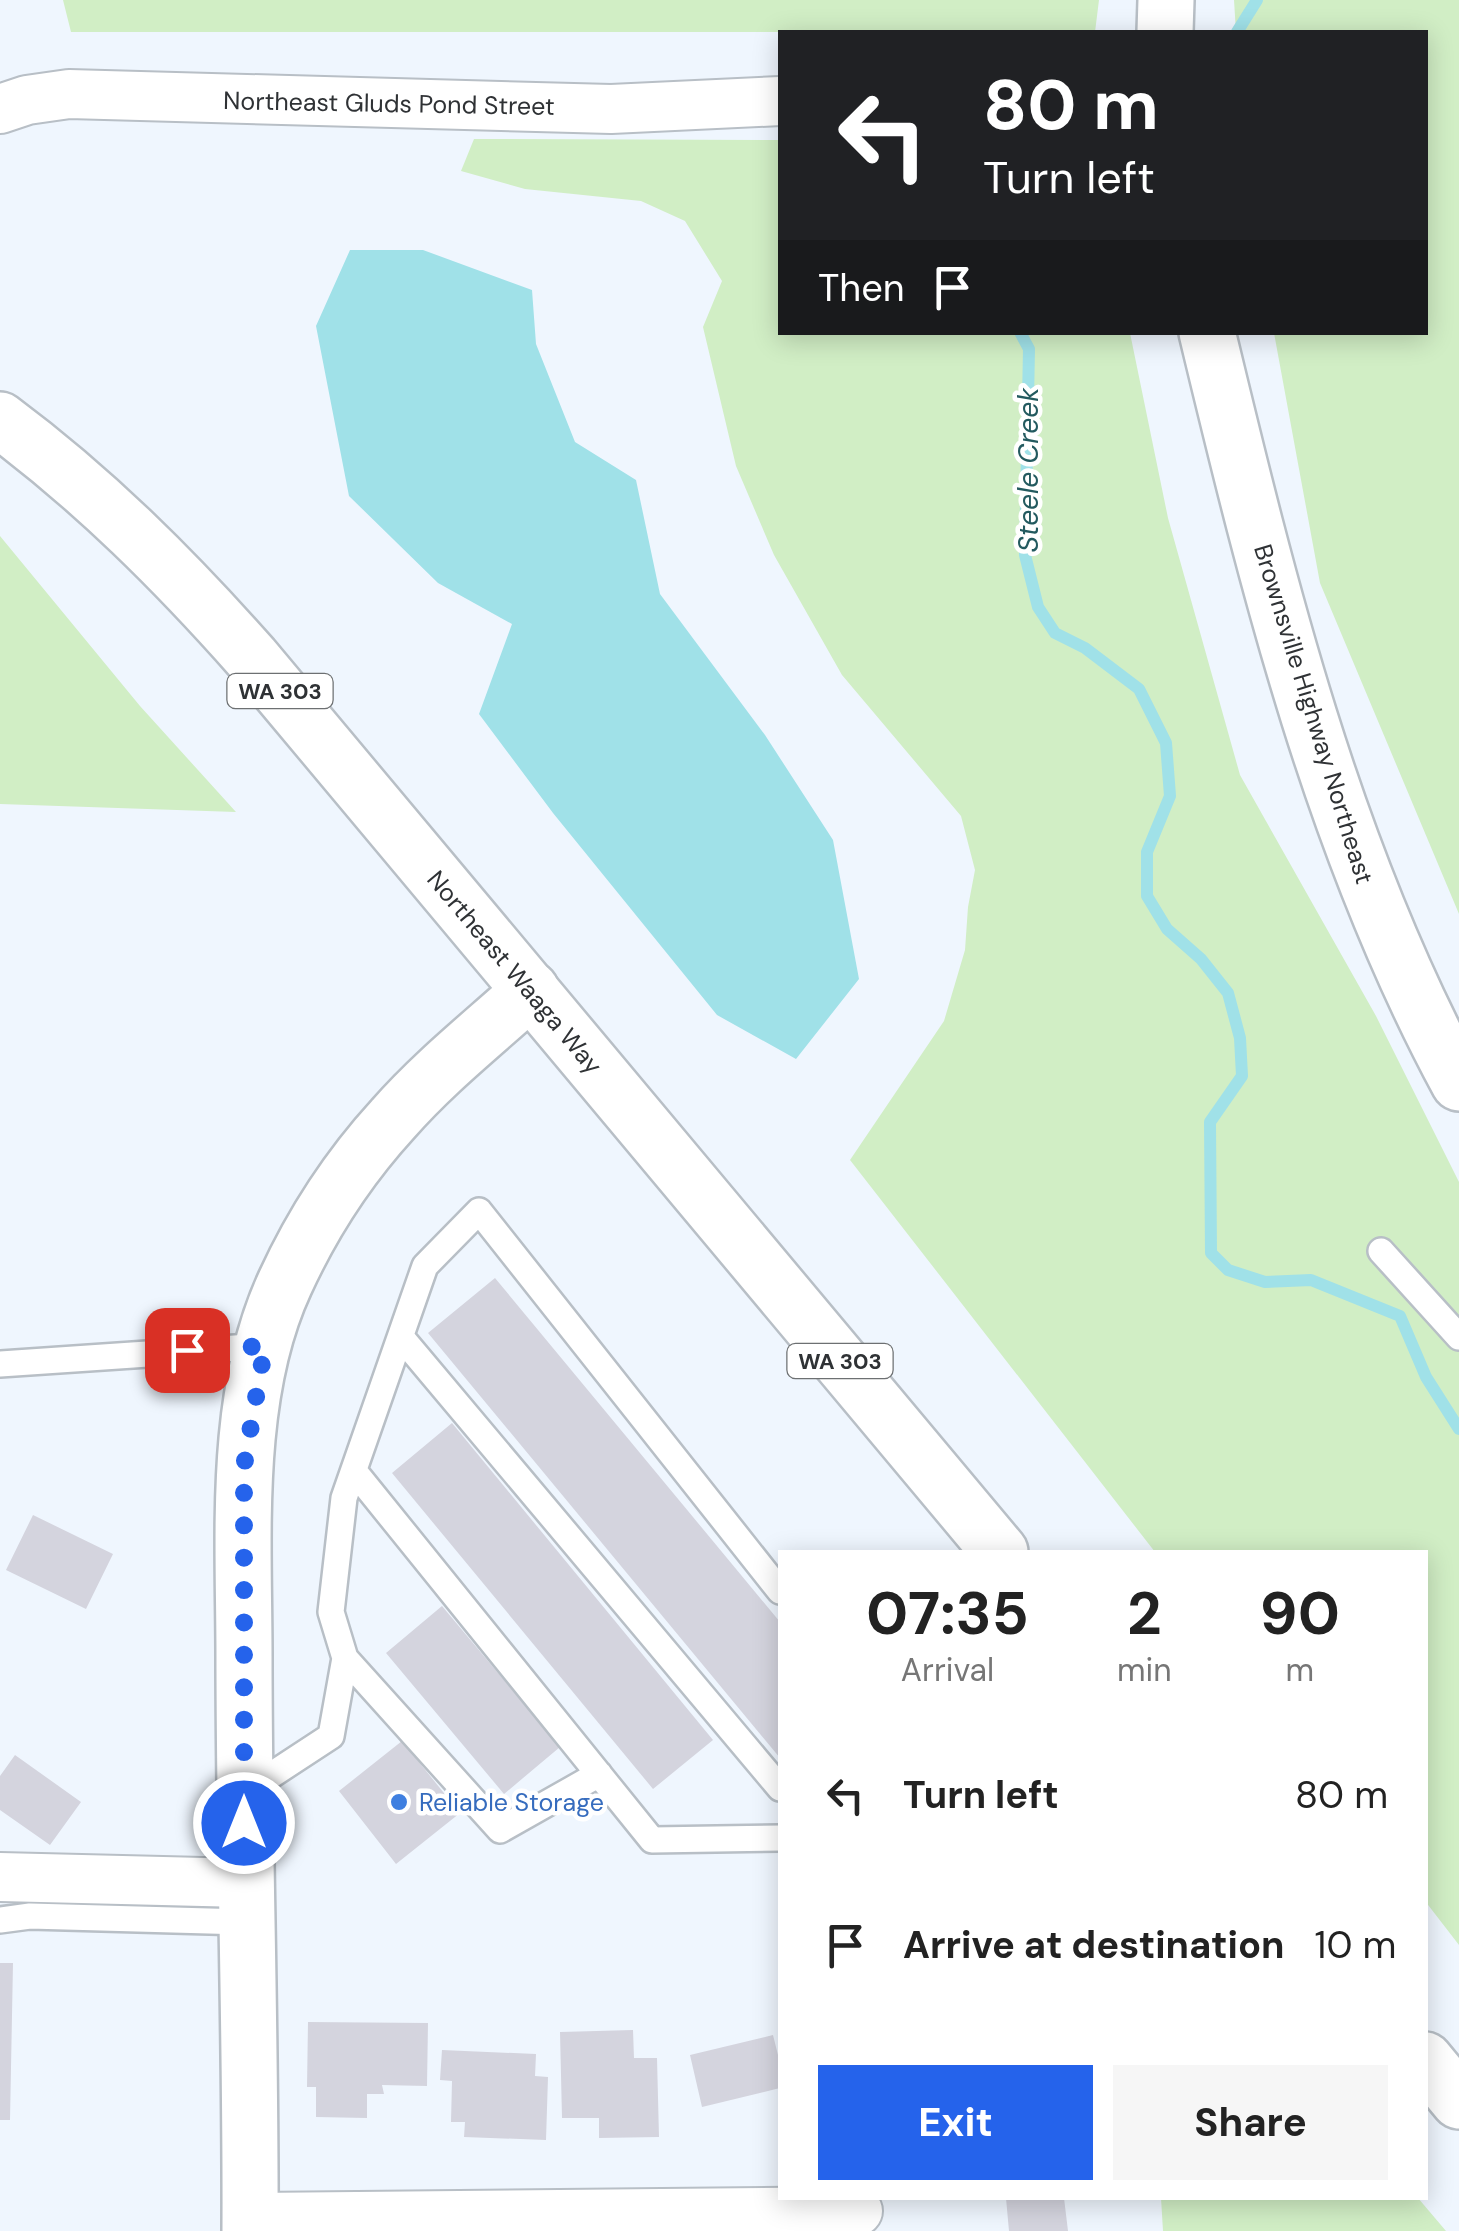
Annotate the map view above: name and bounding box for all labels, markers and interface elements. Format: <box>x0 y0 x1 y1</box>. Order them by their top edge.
text: 80 m <box>983 60 1159 151</box>
icon: left <box>818 70 948 200</box>
street label: Northeast Gluds Pond Street <box>223 84 555 123</box>
text: Turn left <box>983 148 1155 207</box>
icon: arrive <box>925 260 980 315</box>
text: Then <box>818 263 905 313</box>
water label: Steele Creek <box>1010 387 1047 553</box>
street label: Brownsville Highway Northeast <box>1246 540 1381 888</box>
road number: WA 303 <box>228 674 332 708</box>
street label: Northeast Waaga Way <box>420 864 610 1081</box>
pin <box>145 1308 230 1393</box>
icon: arrive <box>160 1323 215 1378</box>
road number: WA 303 <box>788 1344 892 1378</box>
text: 07:35 <box>866 1574 1029 1653</box>
text: 2 <box>1127 1574 1162 1653</box>
text: 90 <box>1260 1574 1340 1653</box>
text: Arrival <box>901 1649 994 1691</box>
text: min <box>1117 1649 1172 1691</box>
text: m <box>1285 1649 1314 1691</box>
icon: left <box>818 1768 873 1823</box>
text: Turn left <box>903 1770 1059 1820</box>
text: 80 m <box>1295 1770 1388 1820</box>
position arrow <box>192 1771 296 1875</box>
place label: Reliable Storage <box>419 1786 604 1819</box>
marker: Reliable Storage <box>388 1791 410 1813</box>
icon: arrive <box>818 1918 873 1973</box>
text: Arrive at destination <box>903 1920 1285 1970</box>
text: 10 m <box>1315 1920 1396 1970</box>
button: Exit <box>818 2065 1093 2180</box>
button: Share <box>1113 2065 1388 2180</box>

